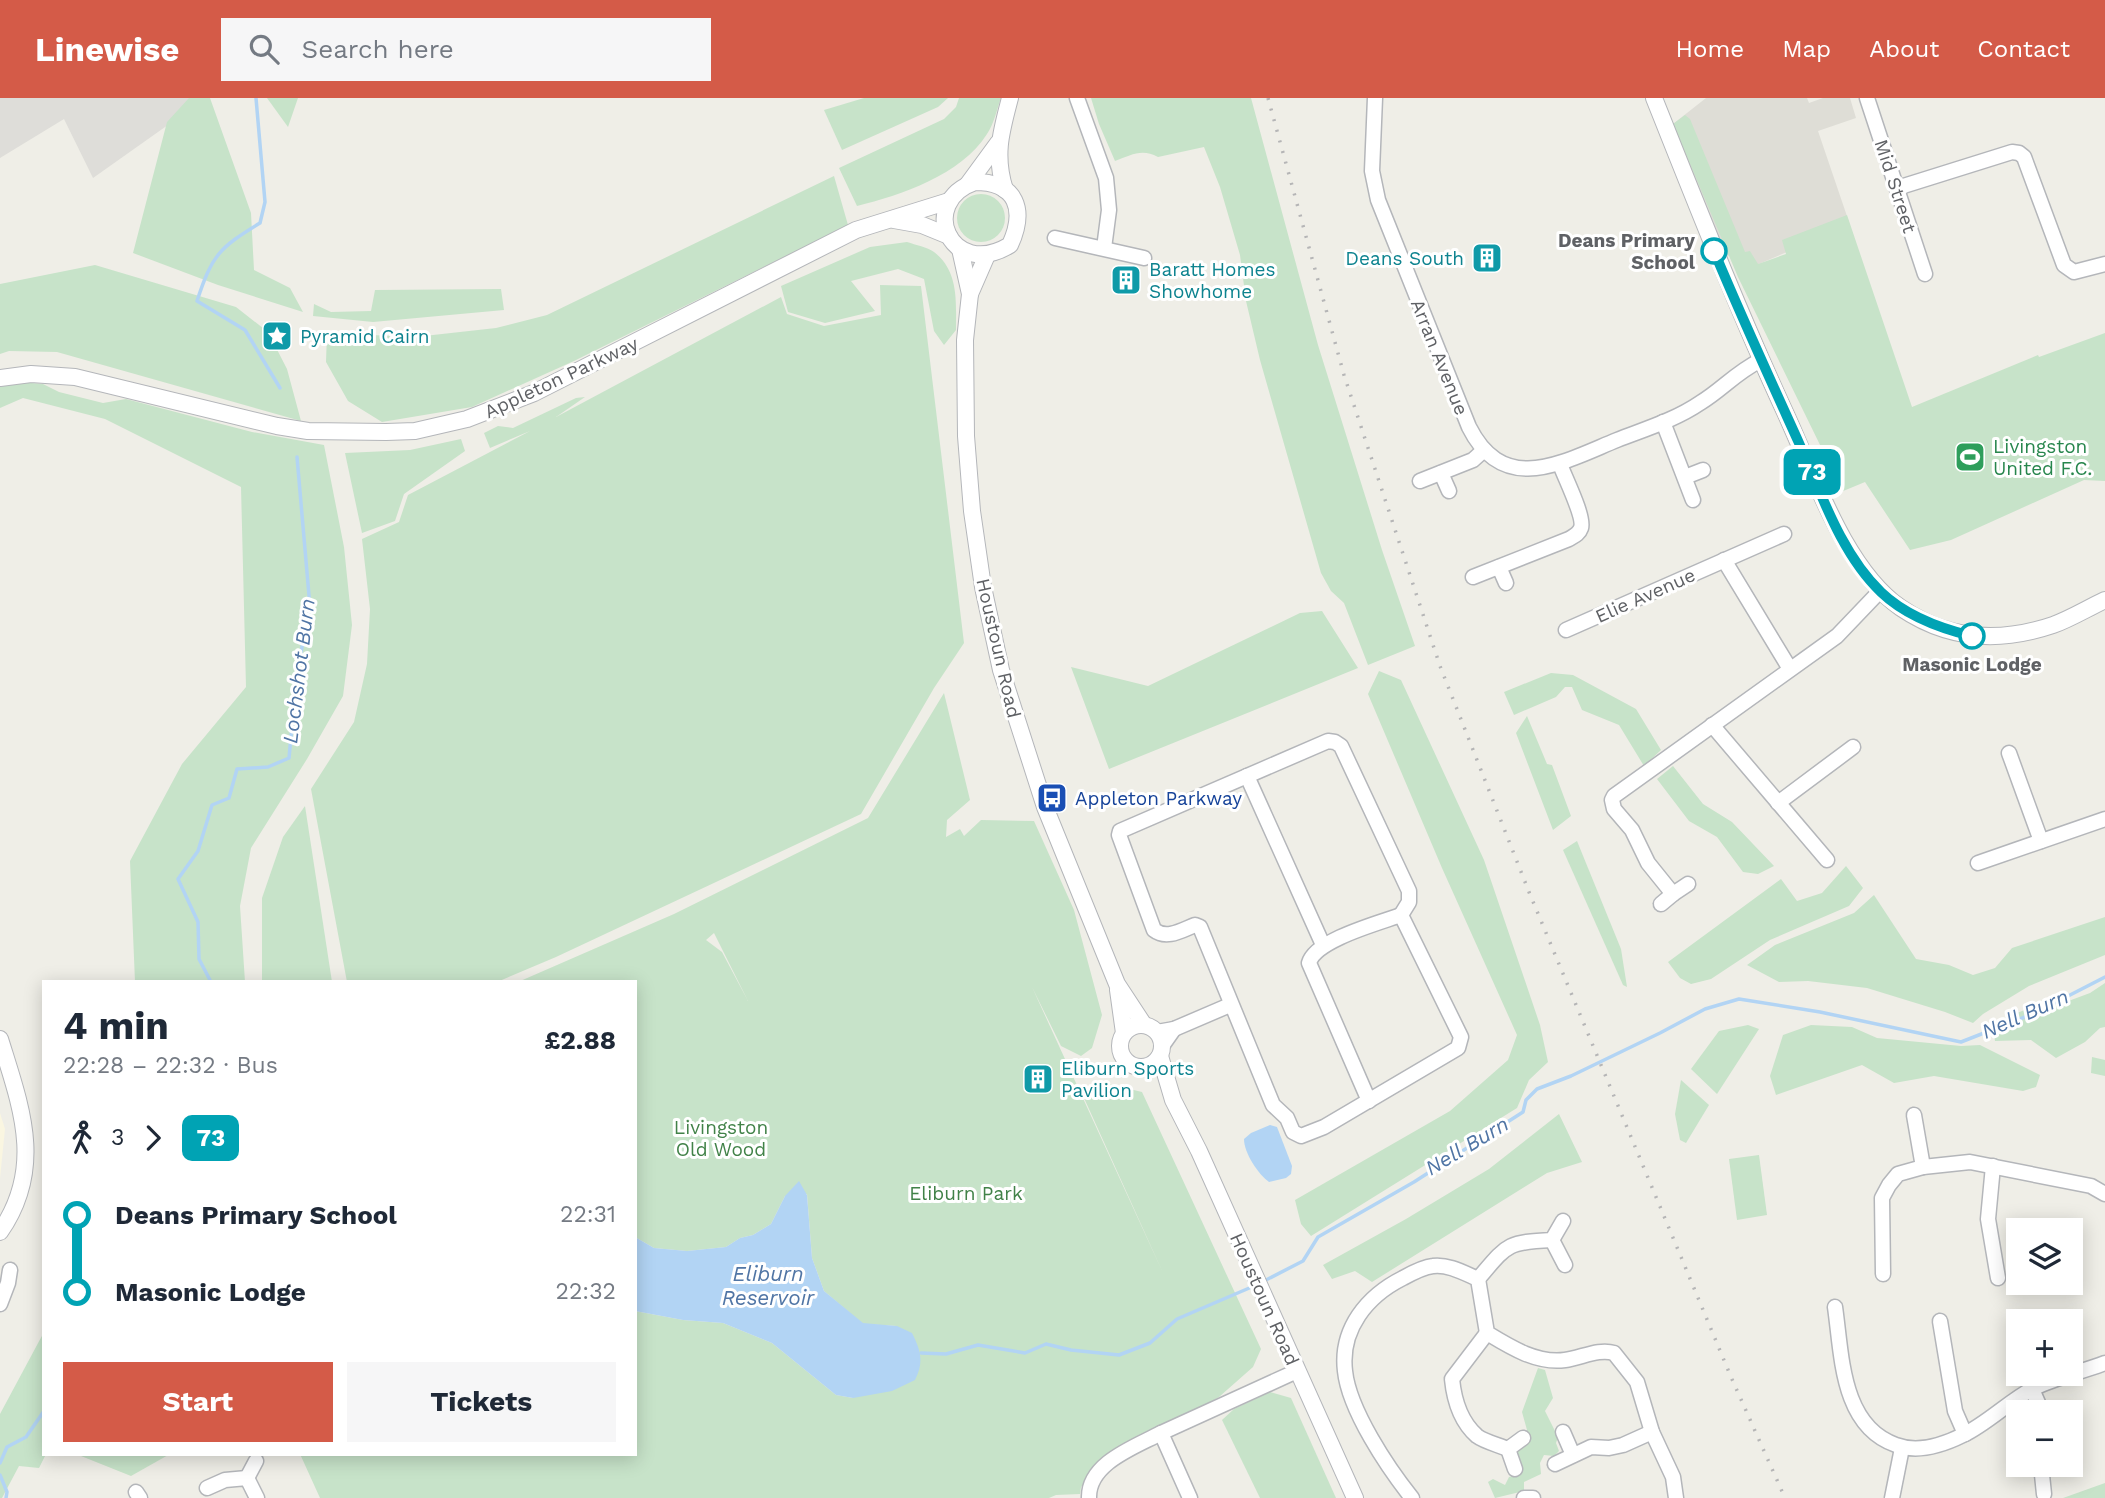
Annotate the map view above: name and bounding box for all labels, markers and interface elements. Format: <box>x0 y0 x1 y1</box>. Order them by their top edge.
search box <box>221 18 711 81</box>
text: Linewise <box>35 30 179 69</box>
icon: search <box>245 30 283 68</box>
text: Search here <box>301 34 454 64</box>
text: Home <box>1676 35 1744 63</box>
text: Map <box>1782 35 1831 63</box>
text: About <box>1869 35 1939 63</box>
text: Contact <box>1977 35 2070 63</box>
street label: Mid Street <box>1870 137 1921 236</box>
place label: Deans Primary School <box>1558 229 1696 274</box>
marker: Deans Primary School <box>1701 238 1727 264</box>
building icon: Deans South <box>1470 241 1504 275</box>
place label: Deans South <box>1345 247 1464 270</box>
place label: Baratt Homes Showhome <box>1149 258 1275 303</box>
building icon: Baratt Homes Showhome <box>1109 263 1143 297</box>
street label: Arran Avenue <box>1406 296 1473 419</box>
place icon: Pyramid Cairn <box>260 319 294 353</box>
place label: Pyramid Cairn <box>300 325 430 348</box>
street label: Appleton Parkway <box>481 332 642 423</box>
place label: Livingston United F.C. <box>1993 435 2092 480</box>
sports icon: Livingston United F.C. <box>1953 440 1987 474</box>
line badge: 73 <box>1780 449 1843 495</box>
text: 73 <box>1798 458 1826 486</box>
street label: Elie Avenue <box>1592 563 1699 628</box>
street label: Houstoun Road <box>971 576 1026 720</box>
water label: Lochshot Burn <box>277 597 320 745</box>
marker: Masonic Lodge <box>1959 623 1985 649</box>
place label: Masonic Lodge <box>1902 653 2042 676</box>
bus stop icon: Appleton Parkway <box>1035 781 1069 815</box>
place label: Appleton Parkway <box>1075 787 1242 810</box>
water label: Nell Burn <box>1977 983 2072 1044</box>
text: 4 min <box>63 1004 169 1048</box>
text: £2.88 <box>544 1025 616 1055</box>
text: 22:28 – 22:32 · Bus <box>63 1052 278 1079</box>
place label: Eliburn Sports Pavilion <box>1061 1057 1194 1102</box>
building icon: Eliburn Sports Pavilion <box>1021 1062 1055 1096</box>
water label: Nell Burn <box>1421 1111 1513 1180</box>
park label: Livingston Old Wood <box>674 1116 768 1161</box>
icon: walk <box>63 1119 101 1157</box>
icon: forward <box>134 1119 172 1157</box>
text: 3 <box>111 1124 124 1151</box>
text: 73 <box>196 1124 225 1152</box>
park label: Eliburn Park <box>909 1182 1023 1205</box>
text: Deans Primary School <box>115 1200 397 1230</box>
text: 22:31 <box>560 1201 616 1228</box>
map controls <box>2006 1218 2083 1477</box>
button: layers <box>2006 1218 2083 1295</box>
street label: Houstoun Road <box>1225 1229 1304 1369</box>
water label: Eliburn Reservoir <box>722 1261 815 1310</box>
text: Masonic Lodge <box>115 1277 306 1307</box>
text: 22:32 <box>556 1278 616 1305</box>
button: + <box>2006 1309 2083 1386</box>
button: Start <box>63 1362 333 1442</box>
button: Tickets <box>347 1362 616 1442</box>
button: − <box>2006 1400 2083 1477</box>

